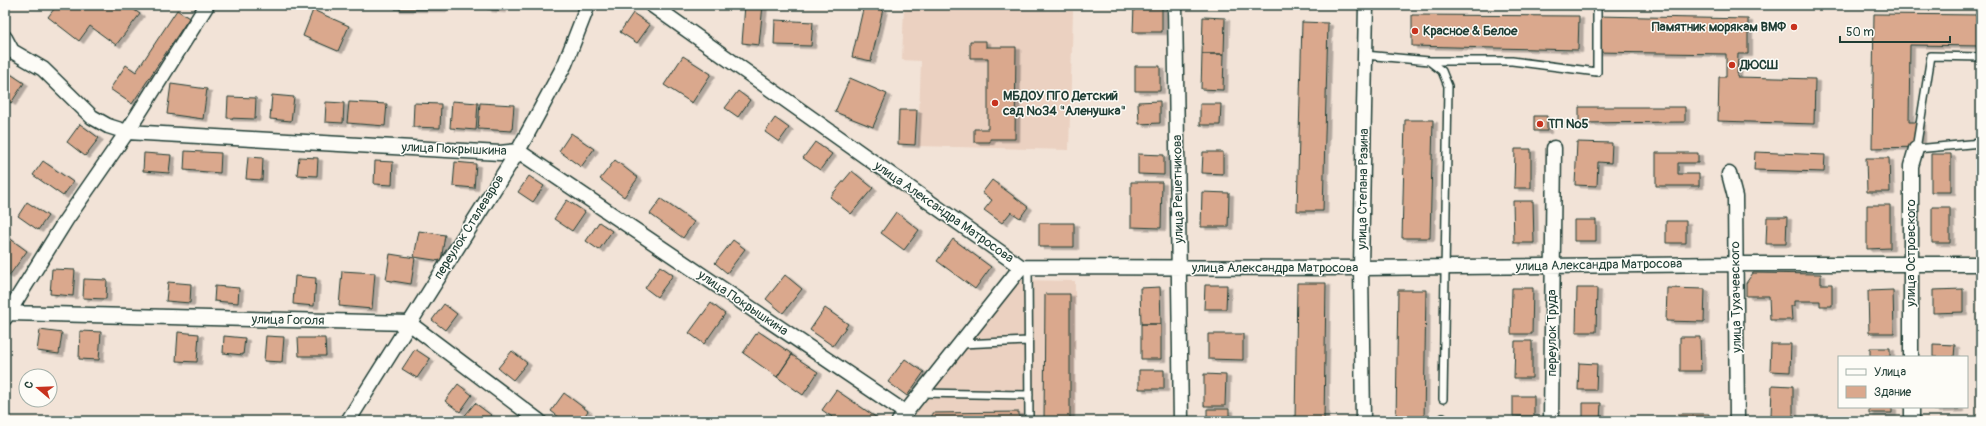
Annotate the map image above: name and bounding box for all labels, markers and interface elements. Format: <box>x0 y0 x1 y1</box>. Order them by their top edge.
scale bar <box>1840 18 1950 44</box>
place label: Памятник морякам ВМФ <box>1652 19 1786 35</box>
marker: Памятник морякам ВМФ <box>1789 22 1799 32</box>
place label: Красное & Белое <box>1423 23 1518 39</box>
text: 50 m <box>1846 25 1874 40</box>
marker: Красное & Белое <box>1410 26 1420 36</box>
place label: ДЮСШ <box>1739 57 1778 73</box>
marker: ДЮСШ <box>1727 60 1737 70</box>
place label: МБДОУ ПГО Детский сад №34 "Аленушка" <box>1002 88 1126 119</box>
marker: МБДОУ ПГО Детский сад №34 "Аленушка" <box>990 98 1000 108</box>
place label: ТП №5 <box>1547 116 1589 132</box>
marker: ТП №5 <box>1535 119 1545 129</box>
street label: улица Степана Разина <box>1354 128 1372 251</box>
street label: улица Решетникова <box>1169 135 1187 244</box>
street label: улица Покрышкина <box>400 139 507 159</box>
street label: улица Александра Матросова <box>870 157 1017 266</box>
street label: переулок Сталеваров <box>430 172 508 282</box>
street label: улица Островского <box>1903 199 1919 308</box>
street label: улица Тухачевского <box>1727 241 1745 354</box>
street label: улица Александра Матросова <box>1515 256 1682 274</box>
street label: улица Александра Матросова <box>1191 260 1358 276</box>
street label: улица Покрышкина <box>694 266 791 339</box>
street label: переулок Труда <box>1544 289 1560 377</box>
street label: улица Гоголя <box>250 311 325 329</box>
legend <box>1838 356 1968 408</box>
text: Улица <box>1874 365 1906 380</box>
north arrow <box>18 368 58 408</box>
text: С <box>22 379 36 390</box>
text: Здание <box>1874 385 1911 400</box>

